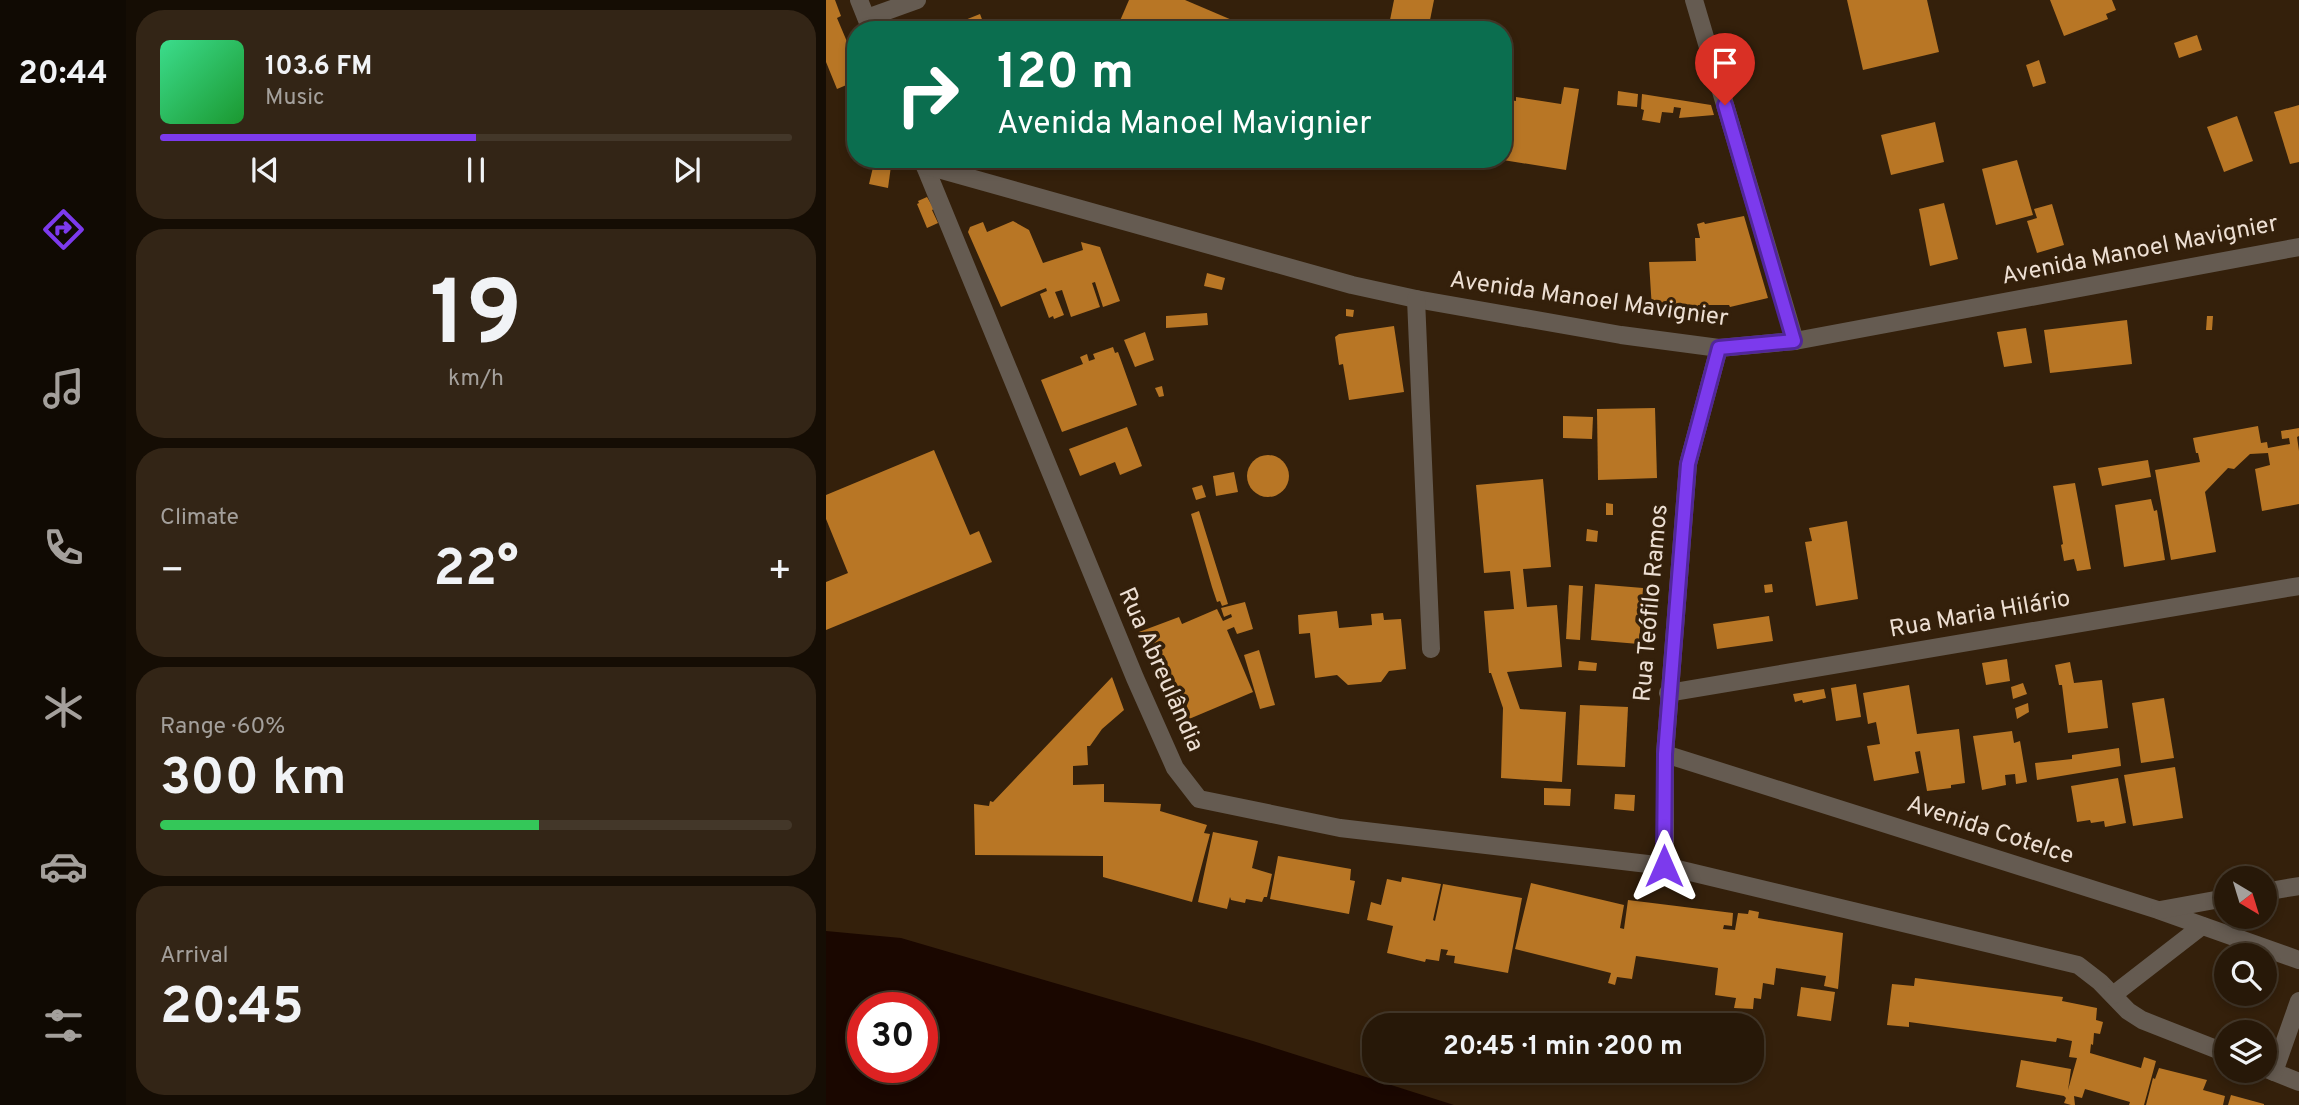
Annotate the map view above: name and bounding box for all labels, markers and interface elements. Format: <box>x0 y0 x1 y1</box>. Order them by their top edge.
pin <box>1695 33 1755 105</box>
text: 120 m <box>997 44 1134 106</box>
icon: arrive <box>1706 44 1744 82</box>
icon: right <box>882 49 973 140</box>
text: 103.6 FM <box>265 51 372 84</box>
text: 20:44 <box>18 55 108 95</box>
text: Music <box>265 84 325 113</box>
text: Avenida Manoel Mavignier <box>997 105 1372 145</box>
icon: previous <box>246 151 284 189</box>
icon: pause <box>457 151 495 189</box>
icon: next <box>668 151 706 189</box>
icon: directions <box>39 205 88 254</box>
street label: Avenida Manoel Mavignier <box>1999 209 2281 293</box>
text: 19 <box>430 262 522 377</box>
street label: Avenida Manoel Mavignier <box>1448 266 1730 334</box>
icon: music <box>39 364 88 413</box>
text: km/h <box>448 365 504 394</box>
street label: Rua Teófilo Ramos <box>1628 503 1676 703</box>
text: Climate <box>160 504 239 533</box>
icon: phone <box>39 523 88 572</box>
text: 22° <box>433 538 519 604</box>
text: − <box>160 548 185 597</box>
text: + <box>767 548 792 597</box>
street label: Rua Abreulândia <box>1110 583 1210 757</box>
street label: Rua Maria Hilário <box>1887 584 2073 646</box>
icon: climate <box>39 683 88 732</box>
text: Range · 60% <box>160 713 285 742</box>
text: 300 km <box>160 747 347 813</box>
street label: Avenida Cotelce <box>1903 790 2077 872</box>
position arrow <box>1627 829 1701 903</box>
icon: car <box>39 842 88 891</box>
north arrow <box>2214 866 2277 929</box>
map controls <box>2214 866 2277 1083</box>
text: Arrival <box>160 942 229 971</box>
button: search <box>2214 943 2277 1006</box>
text: 20:45 <box>160 976 304 1042</box>
speed limit sign: 30 <box>847 992 938 1083</box>
icon: filters <box>39 1001 88 1050</box>
button: layers <box>2214 1020 2277 1083</box>
text: 20:45 · 1 min · 200 m <box>1443 1031 1683 1064</box>

